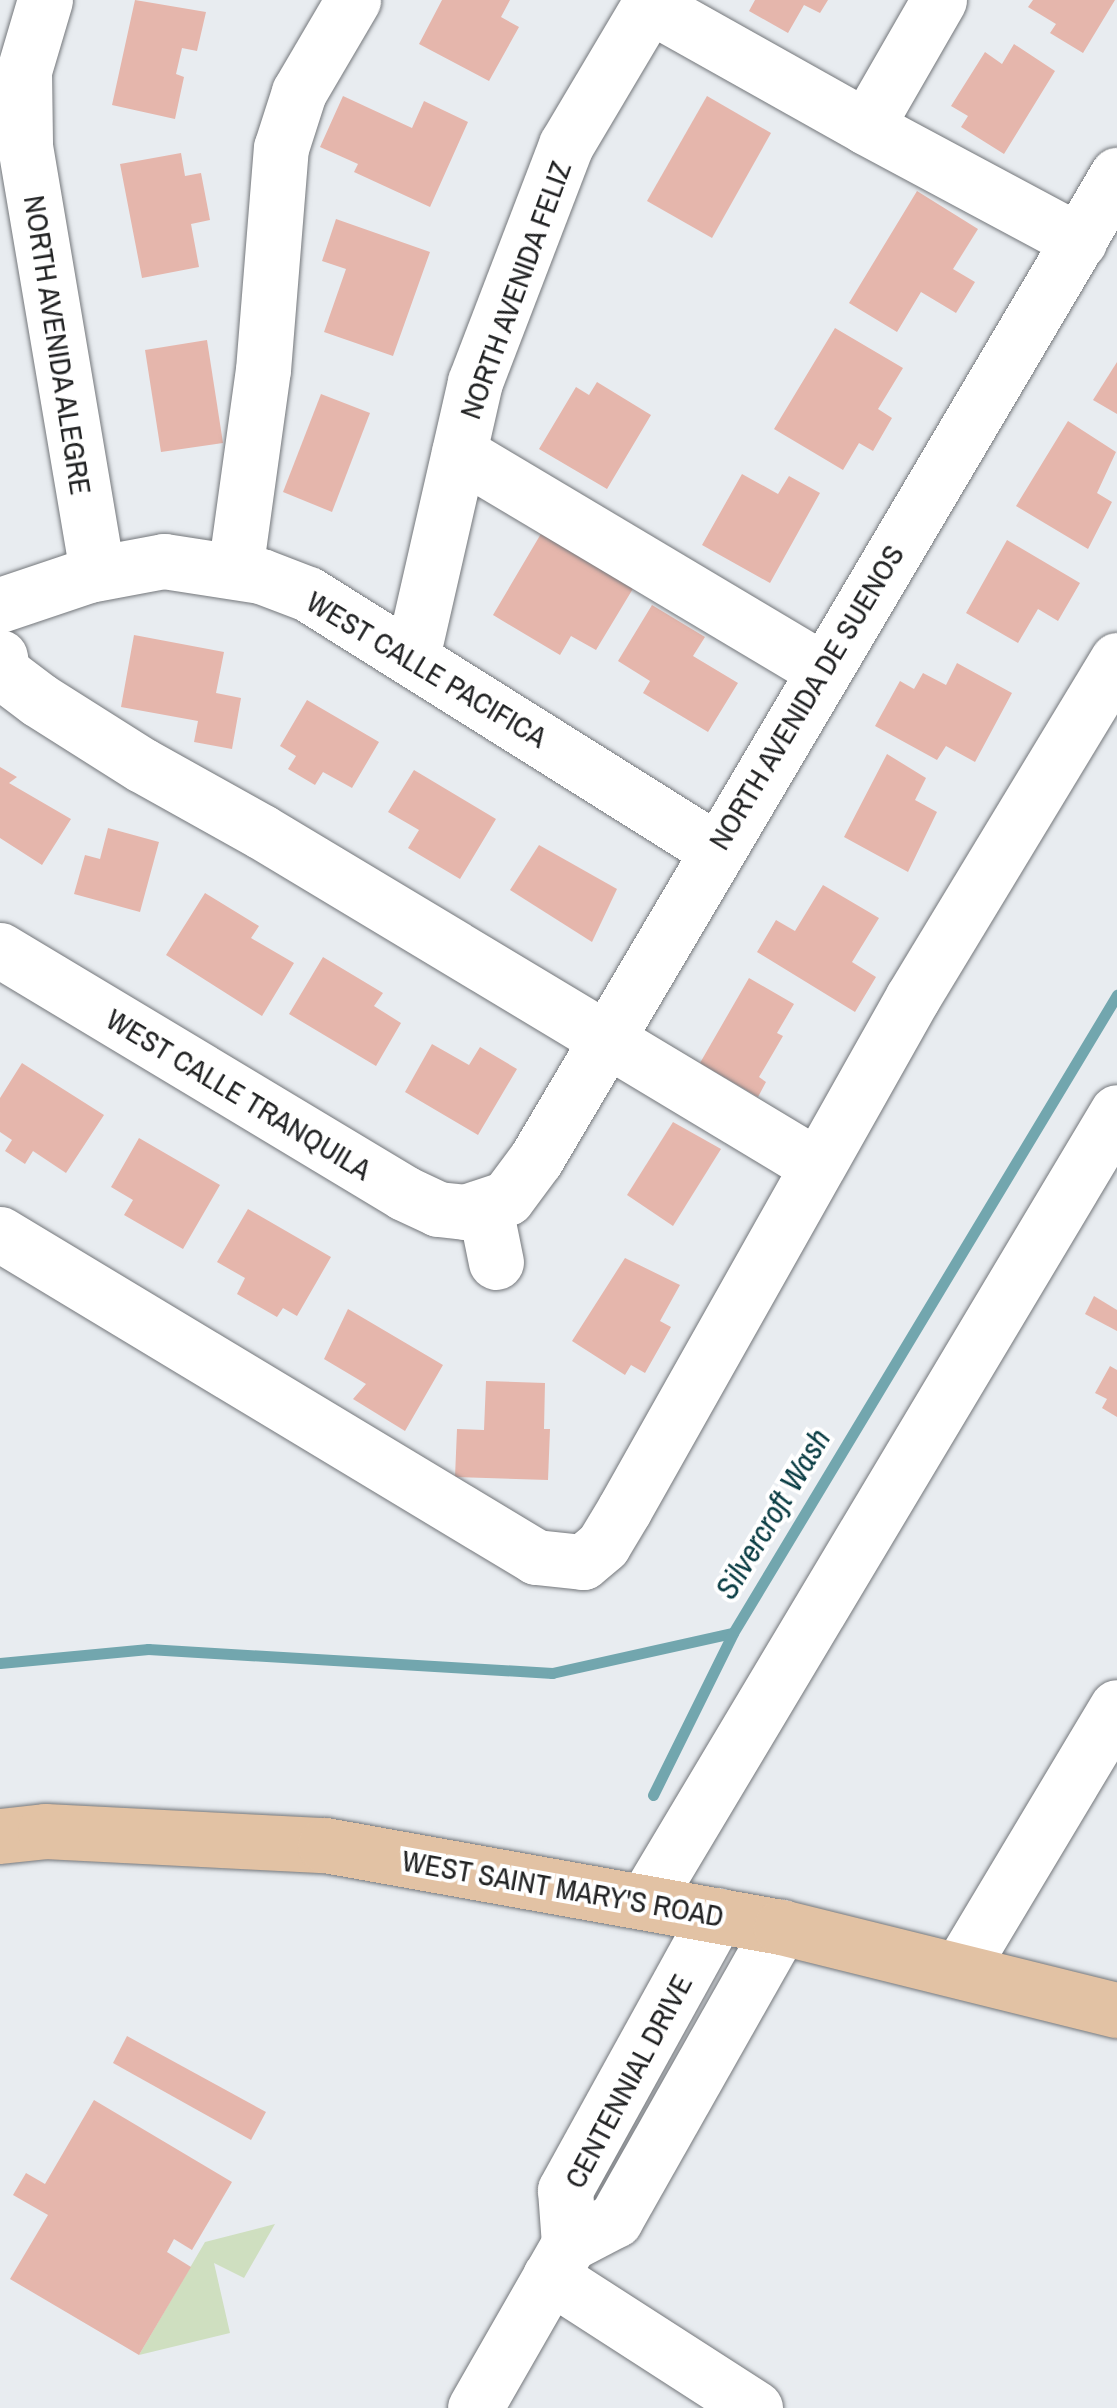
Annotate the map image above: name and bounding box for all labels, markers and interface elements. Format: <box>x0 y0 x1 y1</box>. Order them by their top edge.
street label: NORTH AVENIDA FELIZ <box>451 155 579 425</box>
street label: NORTH AVENIDA ALEGRE <box>16 191 100 499</box>
street label: NORTH AVENIDA DE SUENOS <box>700 537 912 857</box>
street label: WEST CALLE PACIFICA <box>300 583 554 755</box>
street label: WEST CALLE TRANQUILA <box>100 1000 378 1188</box>
water label: Silvercroft Wash <box>707 1422 839 1606</box>
street label: WEST SAINT MARY'S ROAD <box>399 1842 727 1934</box>
street label: CENTENNIAL DRIVE <box>556 1968 700 2194</box>

